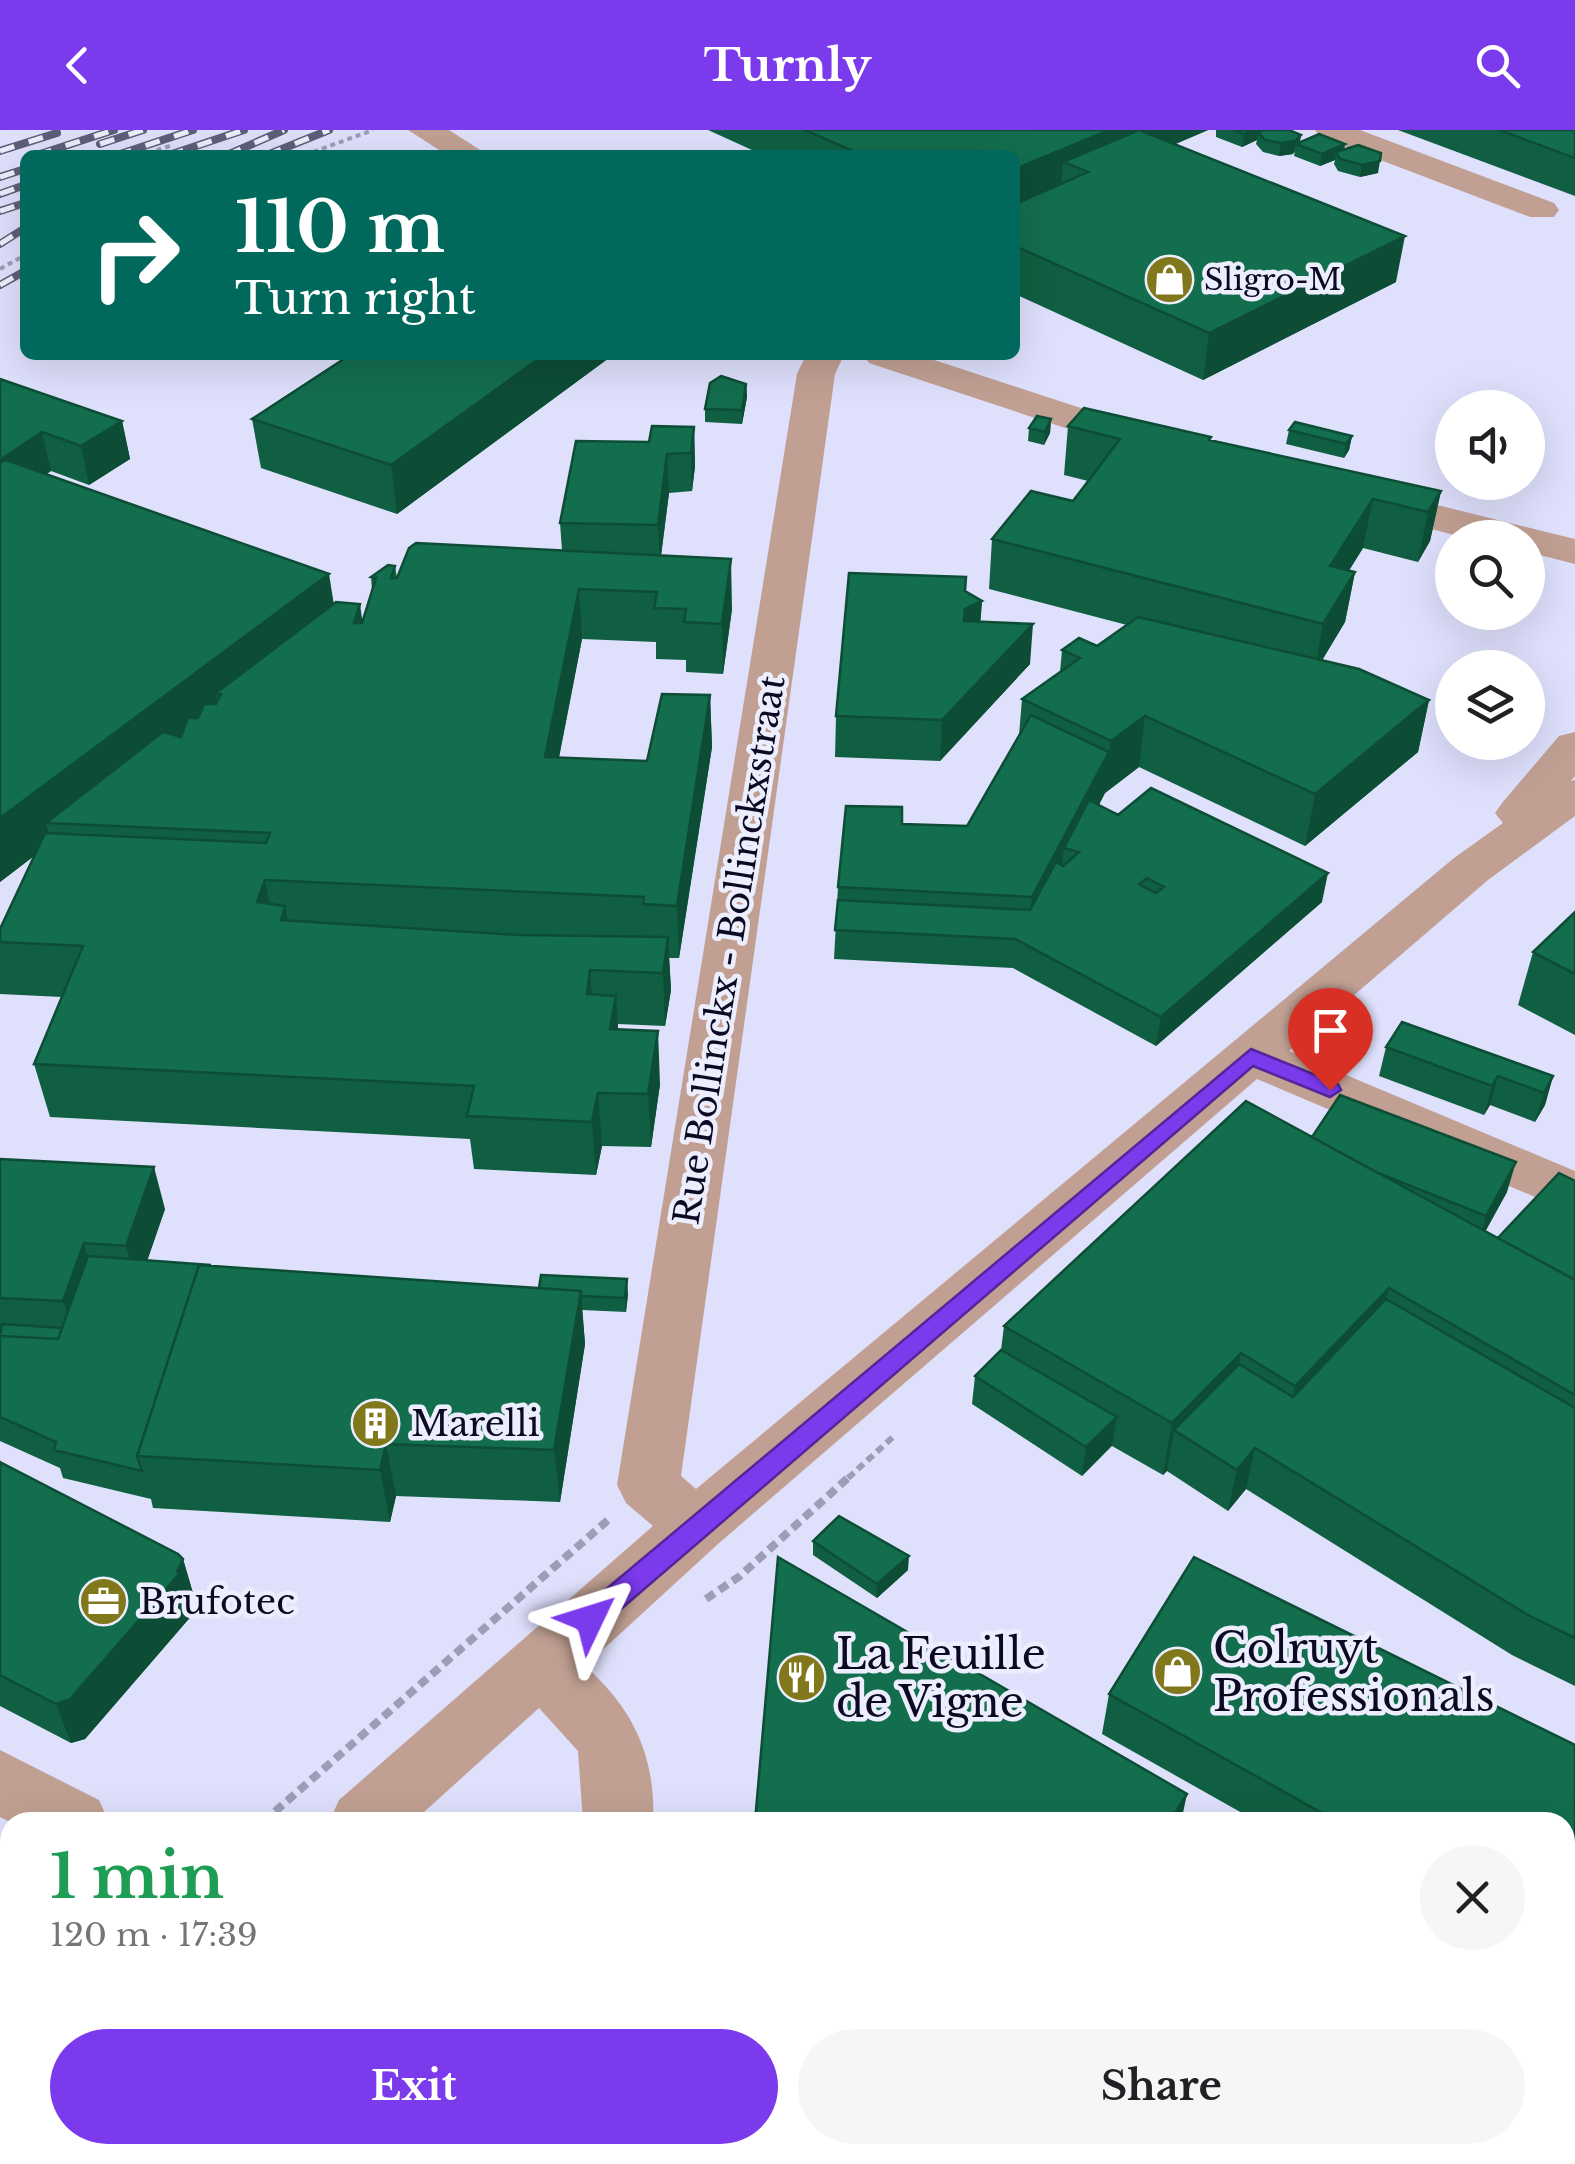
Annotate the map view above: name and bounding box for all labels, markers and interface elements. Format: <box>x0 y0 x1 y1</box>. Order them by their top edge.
text: Turnly <box>704 37 871 93</box>
icon: back <box>50 38 105 93</box>
icon: search <box>1470 38 1525 93</box>
text: 110 m <box>235 184 445 271</box>
icon: right <box>70 190 200 320</box>
shop icon: Sligro-M <box>1143 253 1195 305</box>
place label: Sligro-M <box>1204 261 1341 298</box>
text: Turn right <box>235 270 476 326</box>
map controls <box>1435 390 1545 760</box>
button: sound <box>1435 390 1545 500</box>
button: search <box>1435 520 1545 630</box>
button: layers <box>1435 650 1545 760</box>
street label: Rue Bollinckx - Bollinckxstraat <box>664 672 794 1228</box>
pin <box>1288 988 1373 1091</box>
icon: arrive <box>1303 1003 1358 1058</box>
building icon: Marelli <box>350 1397 402 1449</box>
place label: Marelli <box>411 1402 540 1445</box>
position arrow <box>538 1567 642 1671</box>
office icon: Brufotec <box>78 1575 130 1627</box>
place label: Brufotec <box>139 1580 295 1623</box>
place label: Colruyt Professionals <box>1213 1622 1495 1722</box>
place label: La Feuille de Vigne <box>836 1628 1046 1728</box>
shop icon: Colruyt Professionals <box>1152 1646 1204 1698</box>
restaurant icon: La Feuille de Vigne <box>775 1652 827 1704</box>
text: 1 min <box>50 1840 224 1914</box>
button: close <box>1420 1845 1525 1950</box>
text: 120 m · 17:39 <box>50 1915 258 1955</box>
button: Exit <box>50 2029 778 2144</box>
button: Share <box>798 2029 1525 2144</box>

